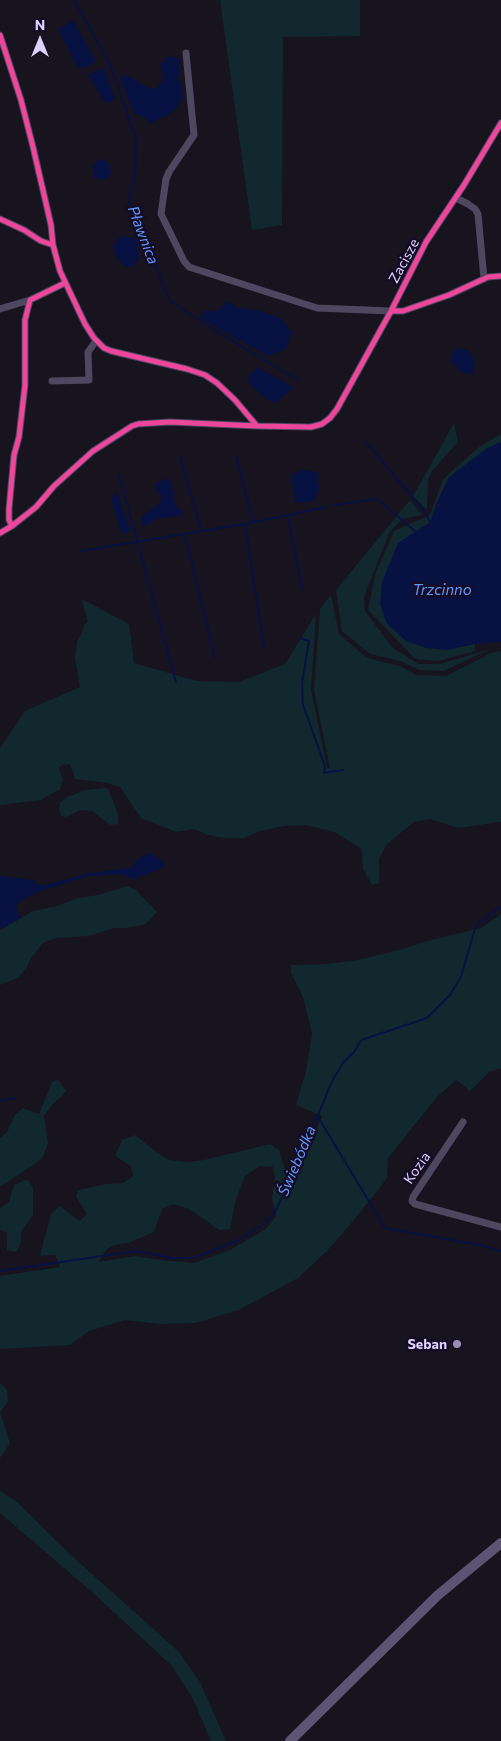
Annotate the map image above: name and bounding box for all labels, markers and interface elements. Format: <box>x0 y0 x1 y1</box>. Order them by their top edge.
north arrow <box>15 15 65 65</box>
text: N <box>35 16 45 33</box>
water label: Pławnica <box>124 203 162 267</box>
street label: Zacisze <box>385 236 423 286</box>
water label: Trzcinno <box>412 581 472 599</box>
water label: Świebódka <box>274 1123 320 1199</box>
street label: Kozia <box>400 1149 434 1187</box>
place label: Seban <box>407 1336 447 1352</box>
marker: Seban <box>451 1338 463 1350</box>

